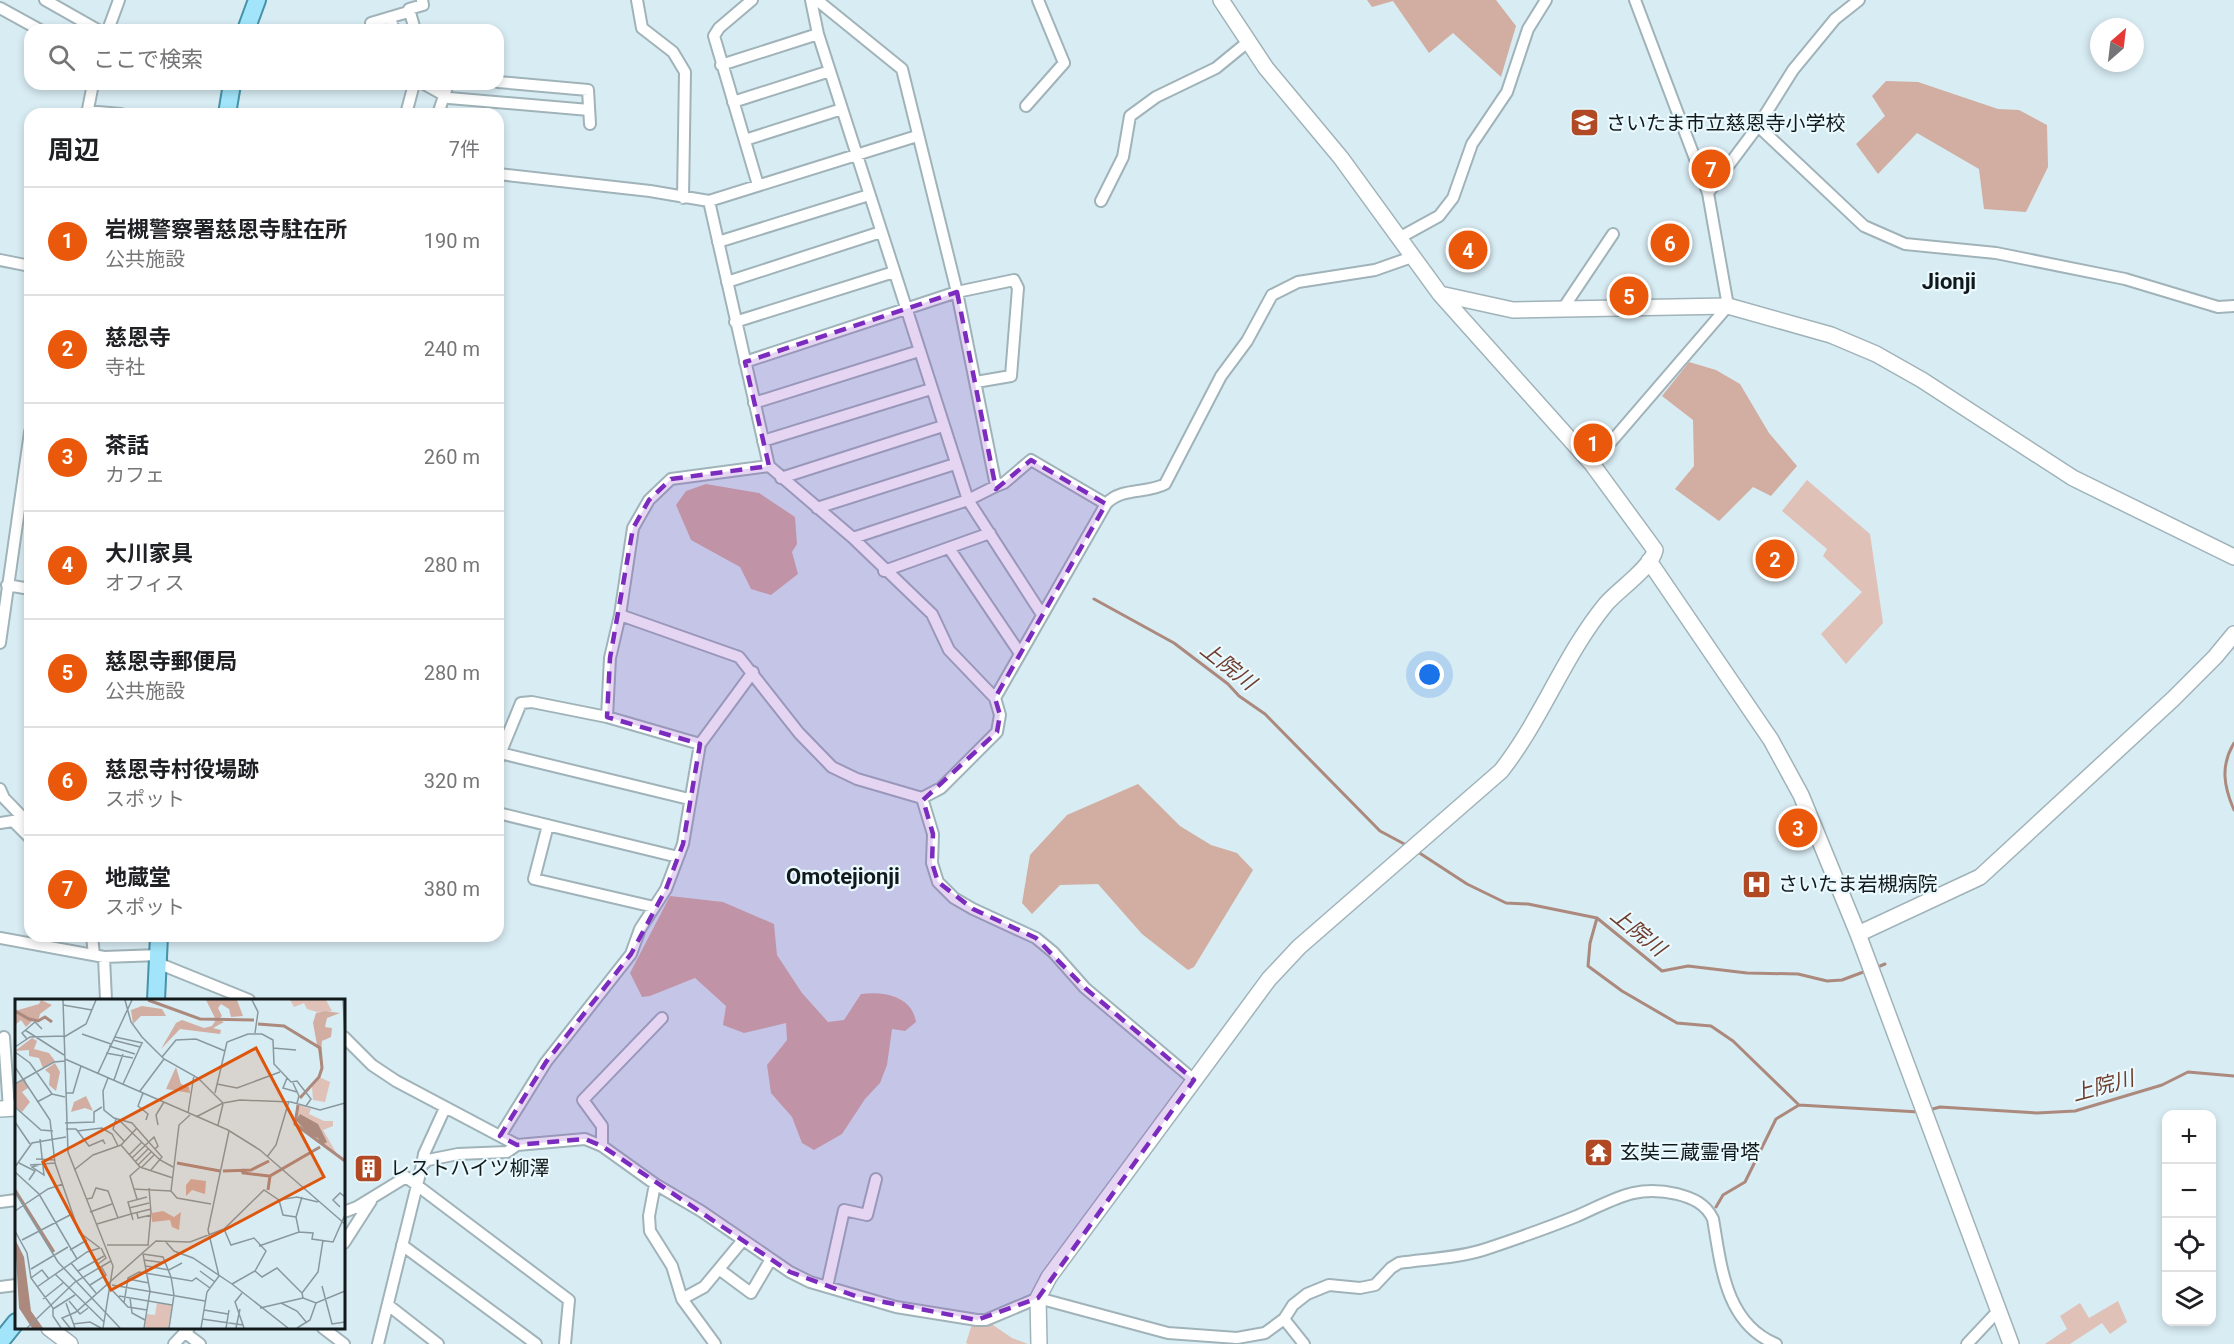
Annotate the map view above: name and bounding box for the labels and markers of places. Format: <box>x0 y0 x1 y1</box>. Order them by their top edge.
school or university icon: さいたま市立慈恩寺小学校 <box>1569 107 1601 139</box>
place label: さいたま市立慈恩寺小学校 <box>1606 111 1845 135</box>
pin: 7 <box>1692 146 1730 192</box>
pin: 6 <box>1650 220 1690 266</box>
pin: 4 <box>1448 228 1488 272</box>
pin: 5 <box>1610 274 1648 318</box>
pin: 1 <box>1574 420 1612 466</box>
pin: 2 <box>1756 536 1794 582</box>
pin: 3 <box>1778 806 1818 850</box>
hospital icon: さいたま岩槻病院 <box>1741 868 1773 900</box>
place label: さいたま岩槻病院 <box>1778 872 1937 896</box>
temple icon: 玄奘三蔵霊骨塔 <box>1583 1136 1615 1168</box>
place label: 玄奘三蔵霊骨塔 <box>1620 1140 1760 1164</box>
building icon: レストハイツ柳澤 <box>353 1152 385 1184</box>
place label: レストハイツ柳澤 <box>390 1156 550 1180</box>

